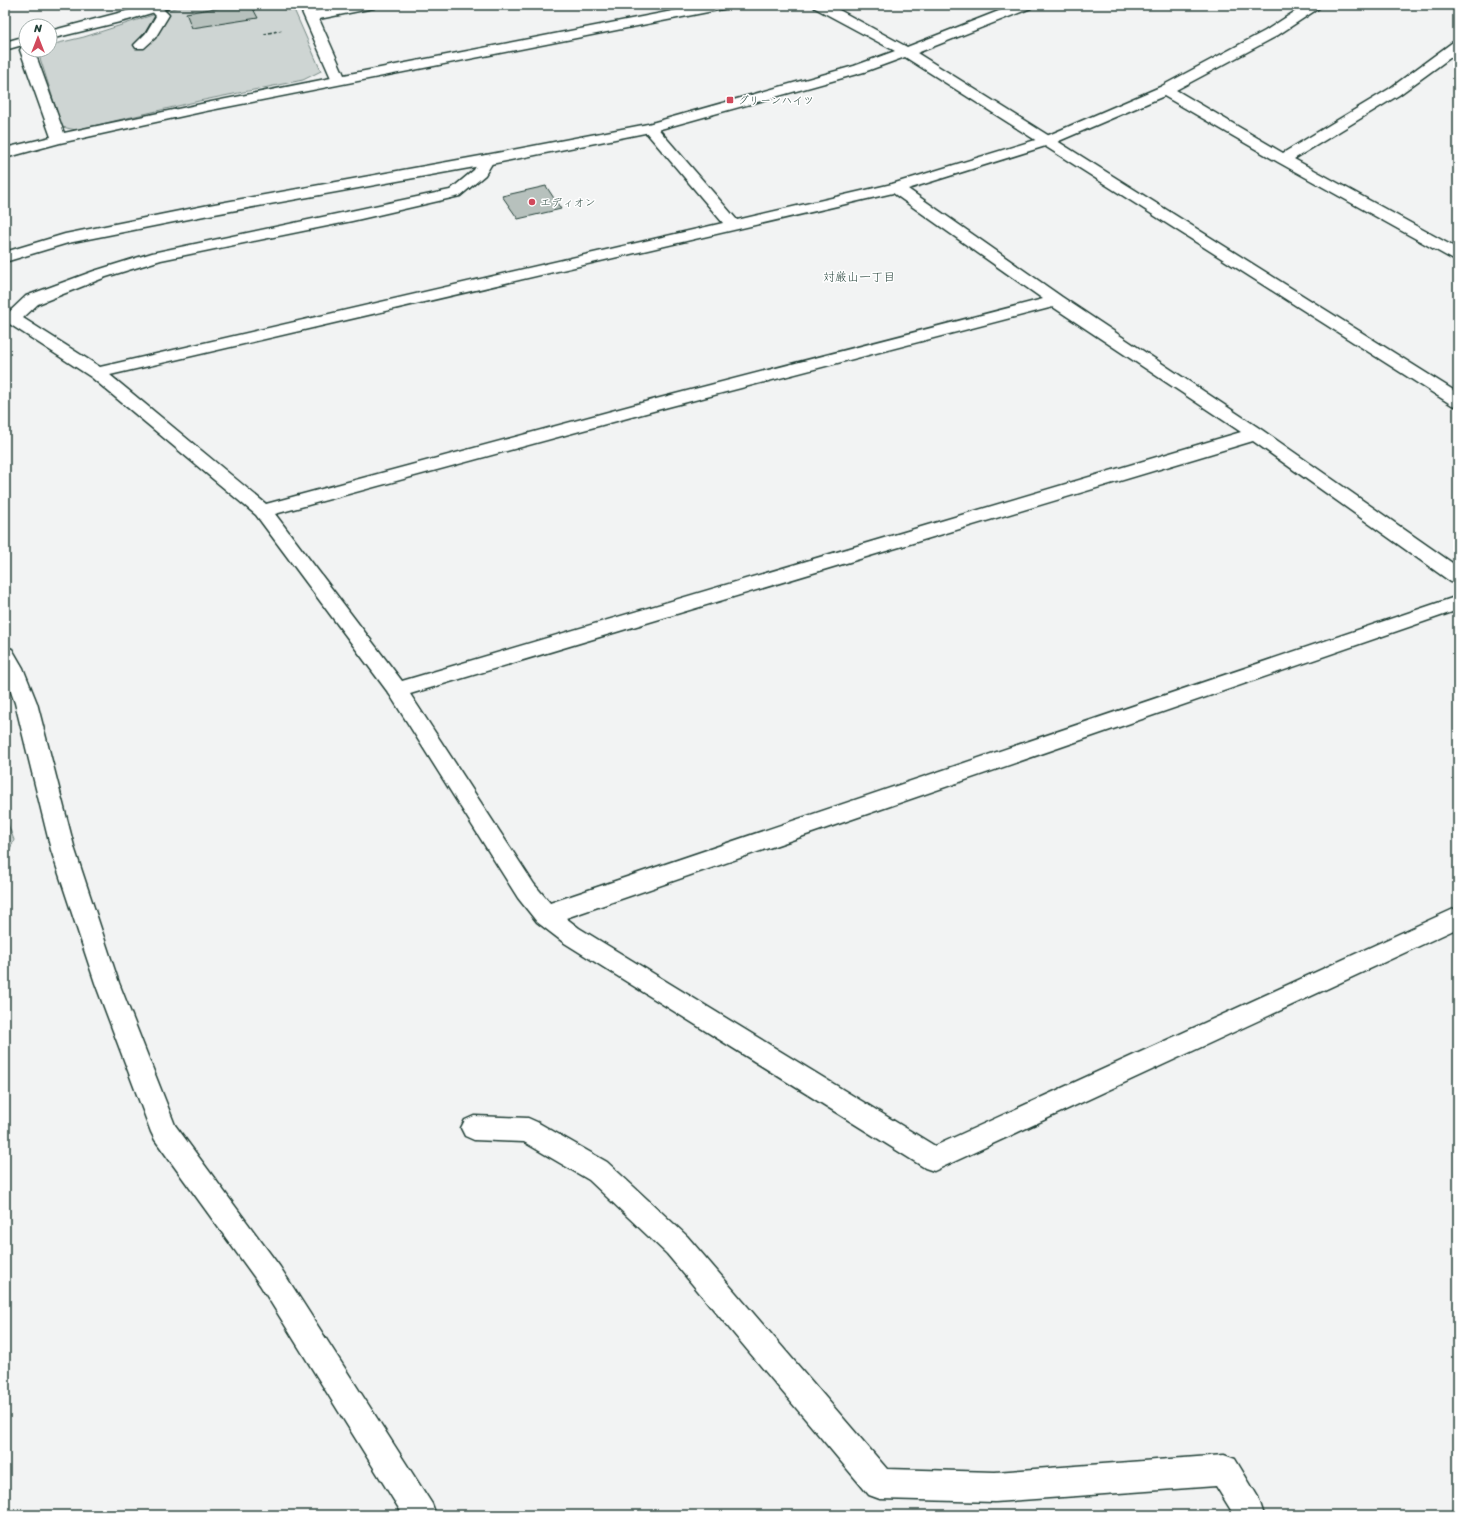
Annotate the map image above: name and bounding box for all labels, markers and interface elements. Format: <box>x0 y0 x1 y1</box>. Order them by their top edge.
north arrow <box>18 18 58 58</box>
text: N <box>33 19 42 38</box>
place label: グリーンハイツ <box>738 91 814 110</box>
marker: グリーンハイツ <box>725 95 735 105</box>
place label: エディオン <box>540 193 595 212</box>
marker: エディオン <box>527 197 537 207</box>
district label: 対厳山一丁目 <box>823 266 895 288</box>

